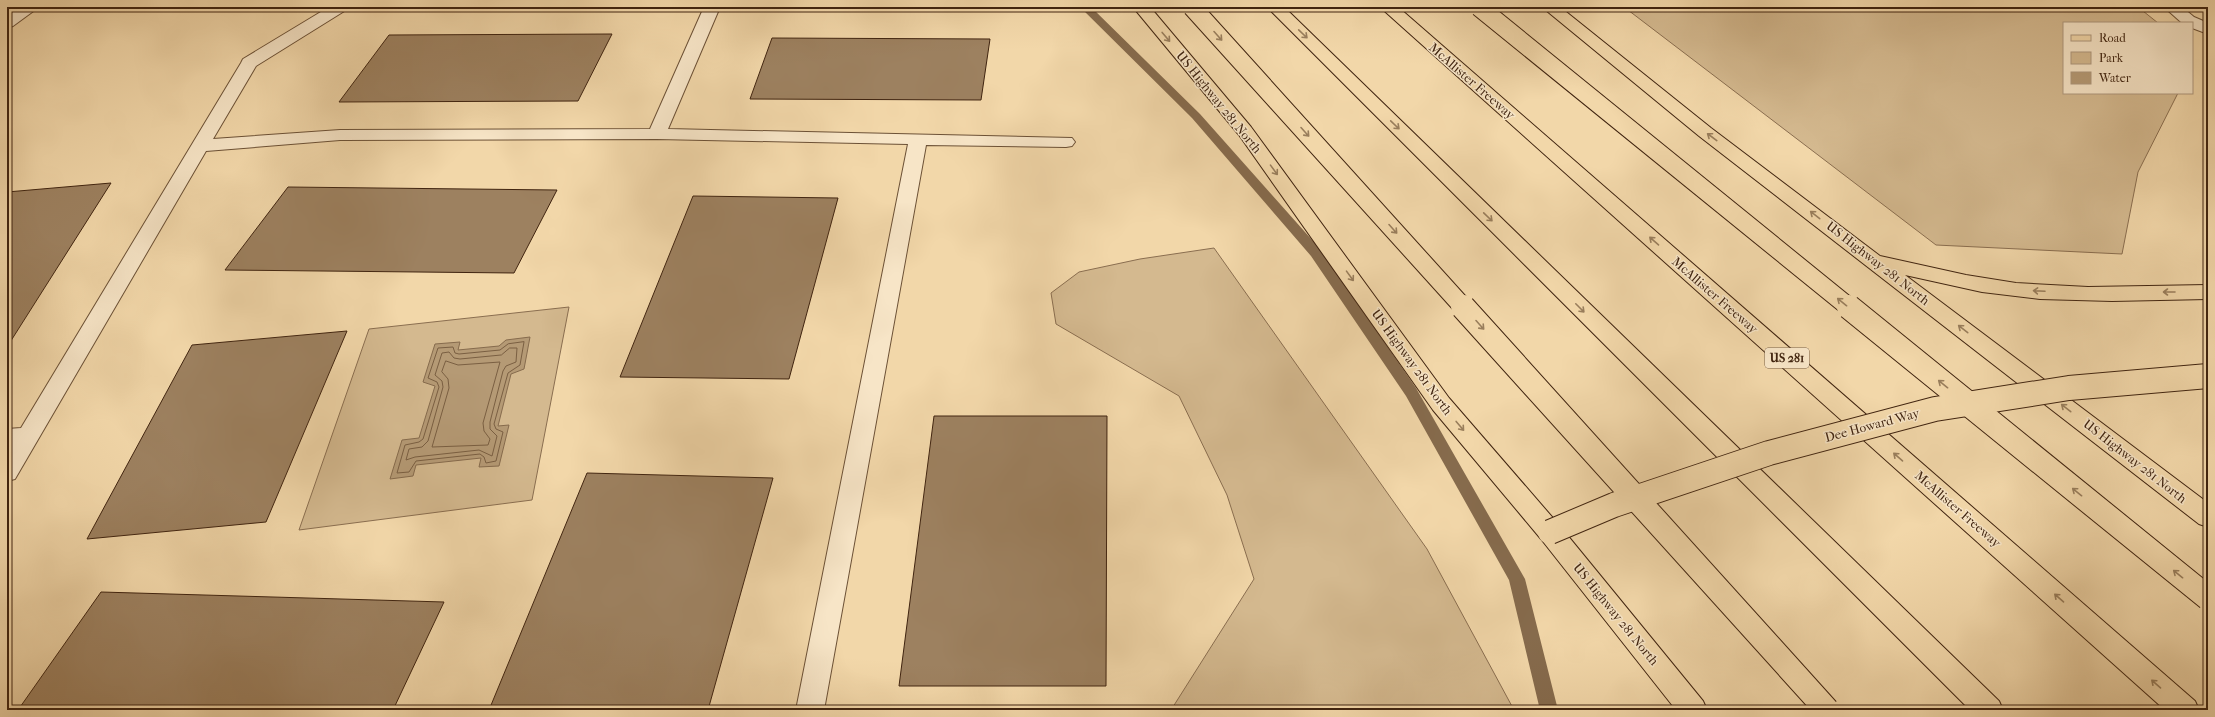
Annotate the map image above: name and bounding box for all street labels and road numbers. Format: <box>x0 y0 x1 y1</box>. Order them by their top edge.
street label: McAllister Freeway <box>1426 40 1519 123</box>
street label: US Highway 281 North <box>1173 48 1265 157</box>
street label: US Highway 281 North <box>1823 218 1933 308</box>
street label: McAllister Freeway <box>1669 254 1762 337</box>
street label: US Highway 281 North <box>1369 306 1456 418</box>
road number: US 281 <box>1765 348 1809 368</box>
street label: Dee Howard Way <box>1823 405 1922 445</box>
street label: US Highway 281 North <box>2080 416 2190 506</box>
street label: McAllister Freeway <box>1912 468 2005 551</box>
street label: US Highway 281 North <box>1570 560 1662 669</box>

